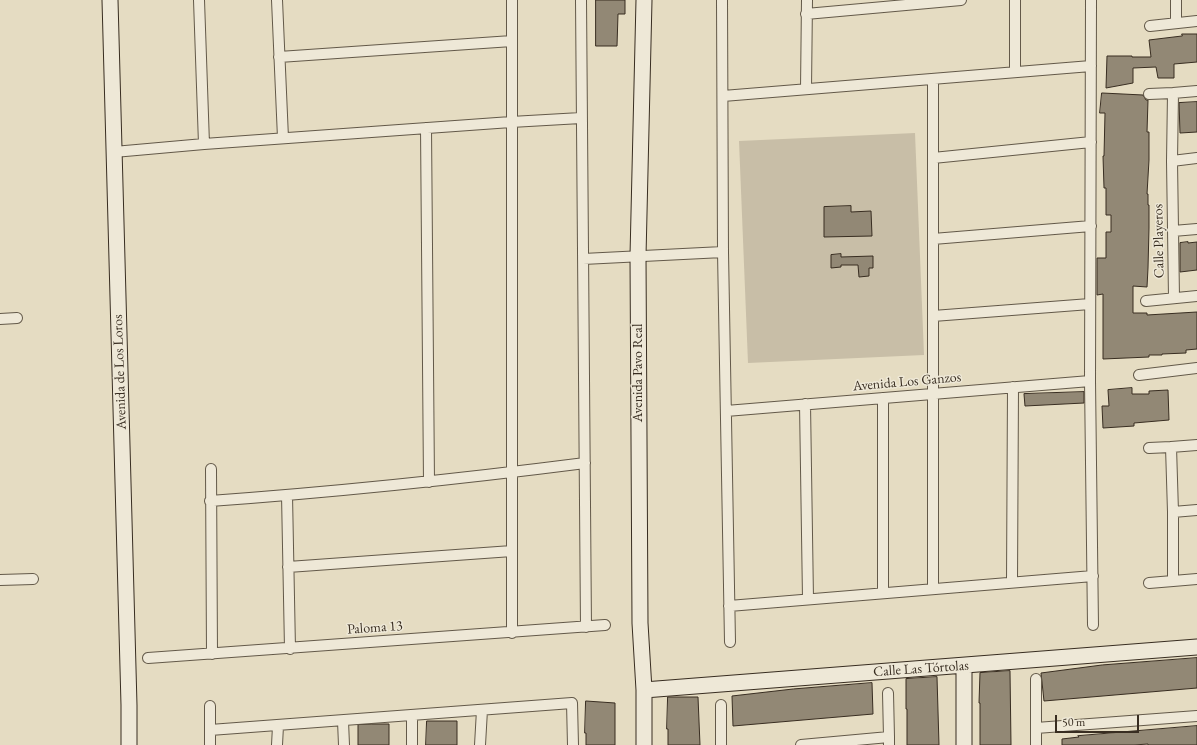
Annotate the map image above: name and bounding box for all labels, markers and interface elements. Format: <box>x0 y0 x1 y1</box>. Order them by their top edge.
street label: Calle Playeros <box>1150 204 1168 278</box>
street label: Avenida de Los Loros <box>110 314 130 430</box>
street label: Avenida Pavo Real <box>630 324 646 422</box>
street label: Avenida Los Ganzos <box>852 369 962 395</box>
street label: Paloma 13 <box>347 618 403 638</box>
street label: Calle Las Tórtolas <box>873 657 969 681</box>
scale bar <box>1057 707 1141 733</box>
text: 50 m <box>1062 714 1085 730</box>

